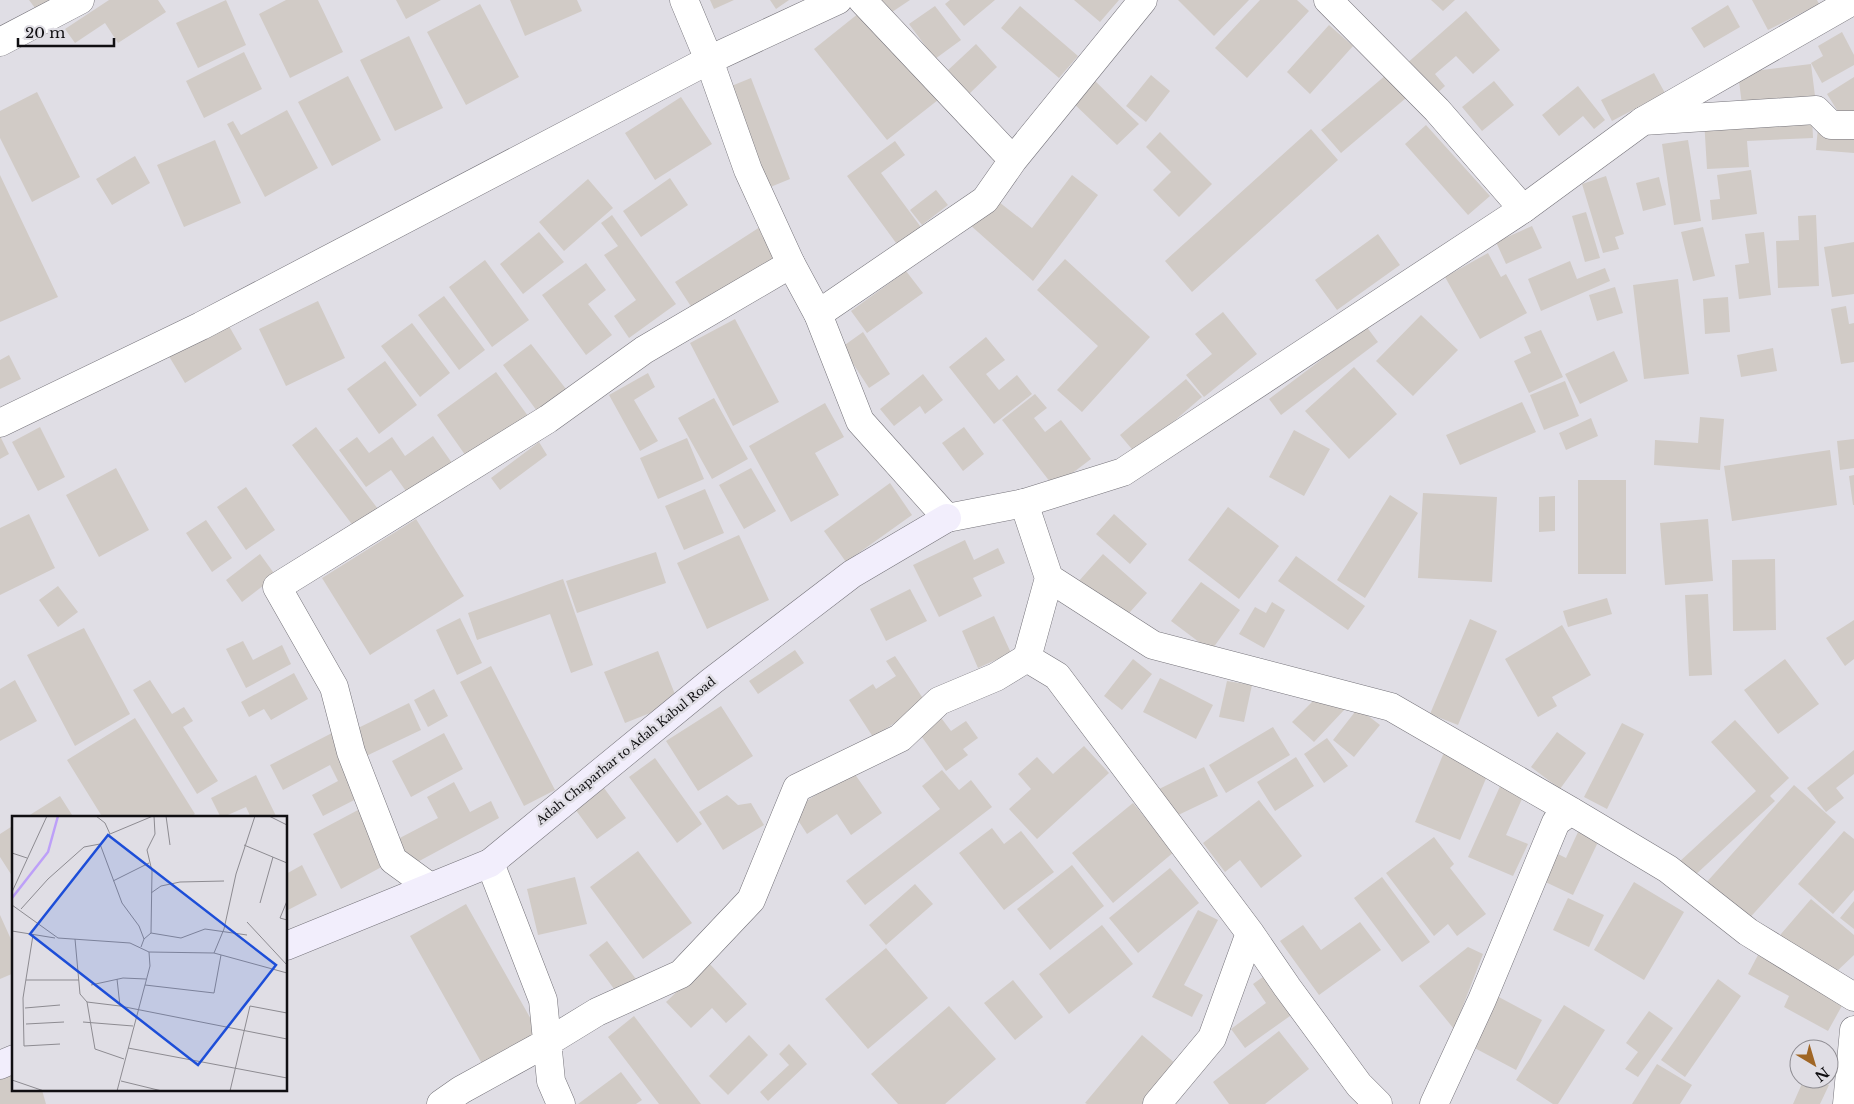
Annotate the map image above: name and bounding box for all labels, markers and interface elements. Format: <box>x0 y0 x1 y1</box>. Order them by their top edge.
scale bar <box>18 15 114 47</box>
text: 20 m <box>25 23 65 42</box>
street label: Adah Chaparhar to Adah Kabul Road <box>532 674 718 828</box>
inset map <box>12 816 288 1092</box>
north arrow <box>1789 1039 1839 1089</box>
text: N <box>1811 1063 1833 1085</box>

